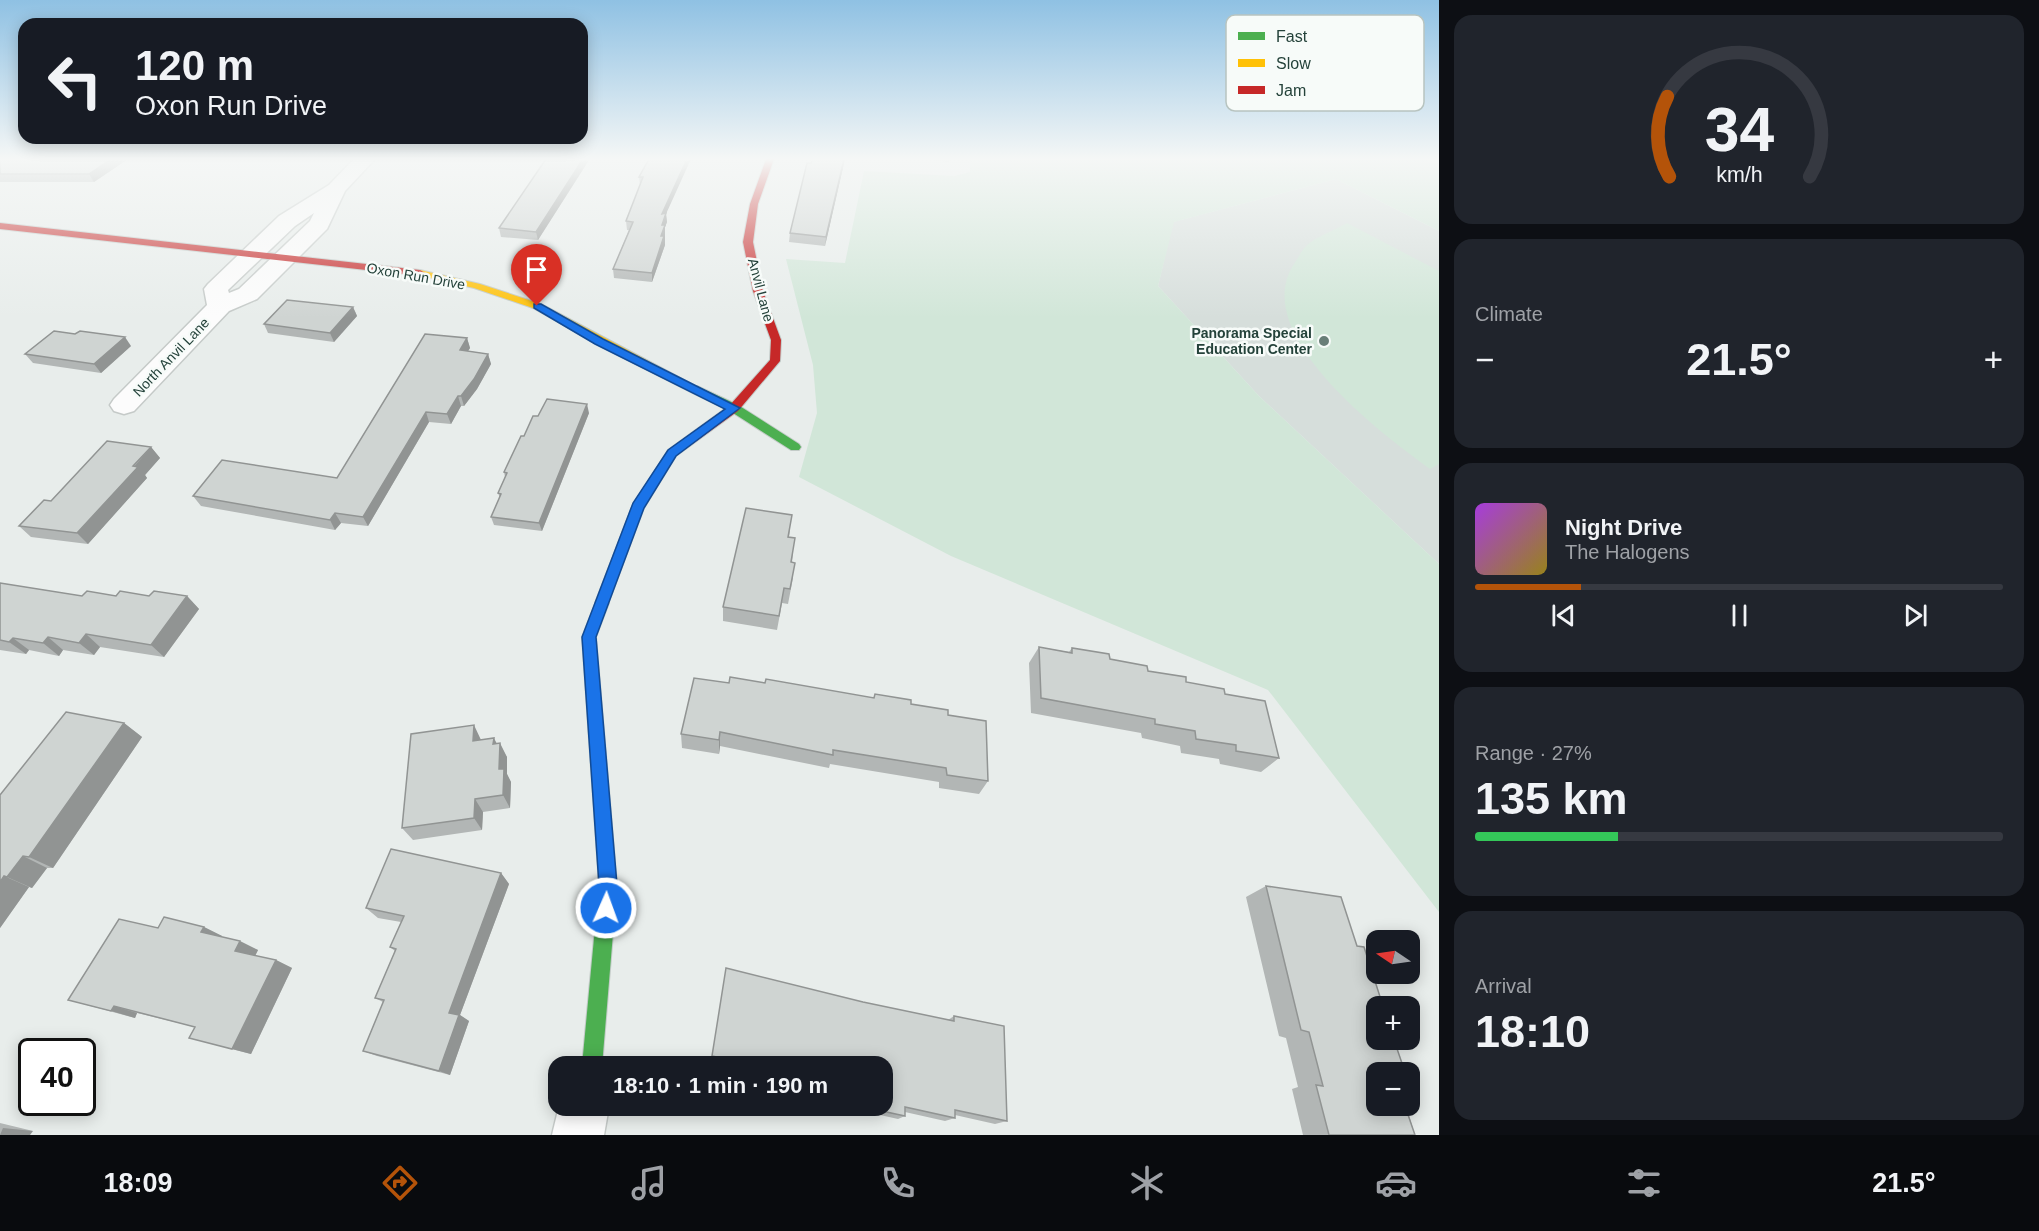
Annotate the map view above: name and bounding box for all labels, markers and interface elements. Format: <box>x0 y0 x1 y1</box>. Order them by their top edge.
legend <box>1226 15 1424 111</box>
text: Fast <box>1276 28 1308 45</box>
icon: left <box>36 42 114 120</box>
text: 120 m <box>135 42 254 89</box>
text: Slow <box>1276 55 1311 72</box>
text: Jam <box>1276 82 1306 99</box>
text: Oxon Run Drive <box>135 91 327 121</box>
text: 34 <box>1704 95 1774 164</box>
text: km/h <box>1716 163 1762 187</box>
pin <box>511 244 562 306</box>
icon: arrive <box>520 253 553 286</box>
street label: Anvil Lane <box>745 256 777 324</box>
street label: Oxon Run Drive <box>366 259 467 293</box>
text: Climate <box>1475 303 1543 325</box>
street label: North Anvil Lane <box>130 314 213 400</box>
place label: Panorama Special Education Center <box>1191 325 1313 357</box>
marker: Panorama Special Education Center <box>1317 334 1331 348</box>
text: 21.5° <box>1686 334 1792 385</box>
text: − <box>1475 341 1494 378</box>
text: + <box>1984 341 2003 378</box>
text: Night Drive <box>1565 515 1682 540</box>
text: The Halogens <box>1565 541 1690 563</box>
icon: previous <box>1547 599 1580 632</box>
icon: pause <box>1723 599 1756 632</box>
icon: next <box>1899 599 1932 632</box>
text: Range · 27% <box>1475 742 1592 764</box>
text: 135 km <box>1475 773 1628 824</box>
position arrow <box>574 876 638 940</box>
north arrow <box>1366 930 1420 984</box>
map controls <box>1366 930 1420 1116</box>
text: Arrival <box>1475 975 1532 997</box>
button: + <box>1366 996 1420 1050</box>
text: 18:10 <box>1475 1006 1590 1057</box>
speed limit sign: 40 <box>18 1038 96 1116</box>
button: − <box>1366 1062 1420 1116</box>
text: 18:10 · 1 min · 190 m <box>613 1073 828 1098</box>
icon: directions <box>379 1162 421 1204</box>
icon: music <box>628 1162 670 1204</box>
icon: phone <box>877 1162 919 1204</box>
icon: climate <box>1126 1162 1168 1204</box>
icon: car <box>1375 1162 1417 1204</box>
icon: filters <box>1623 1162 1665 1204</box>
text: 18:09 <box>103 1168 172 1198</box>
text: 21.5° <box>1872 1168 1936 1198</box>

